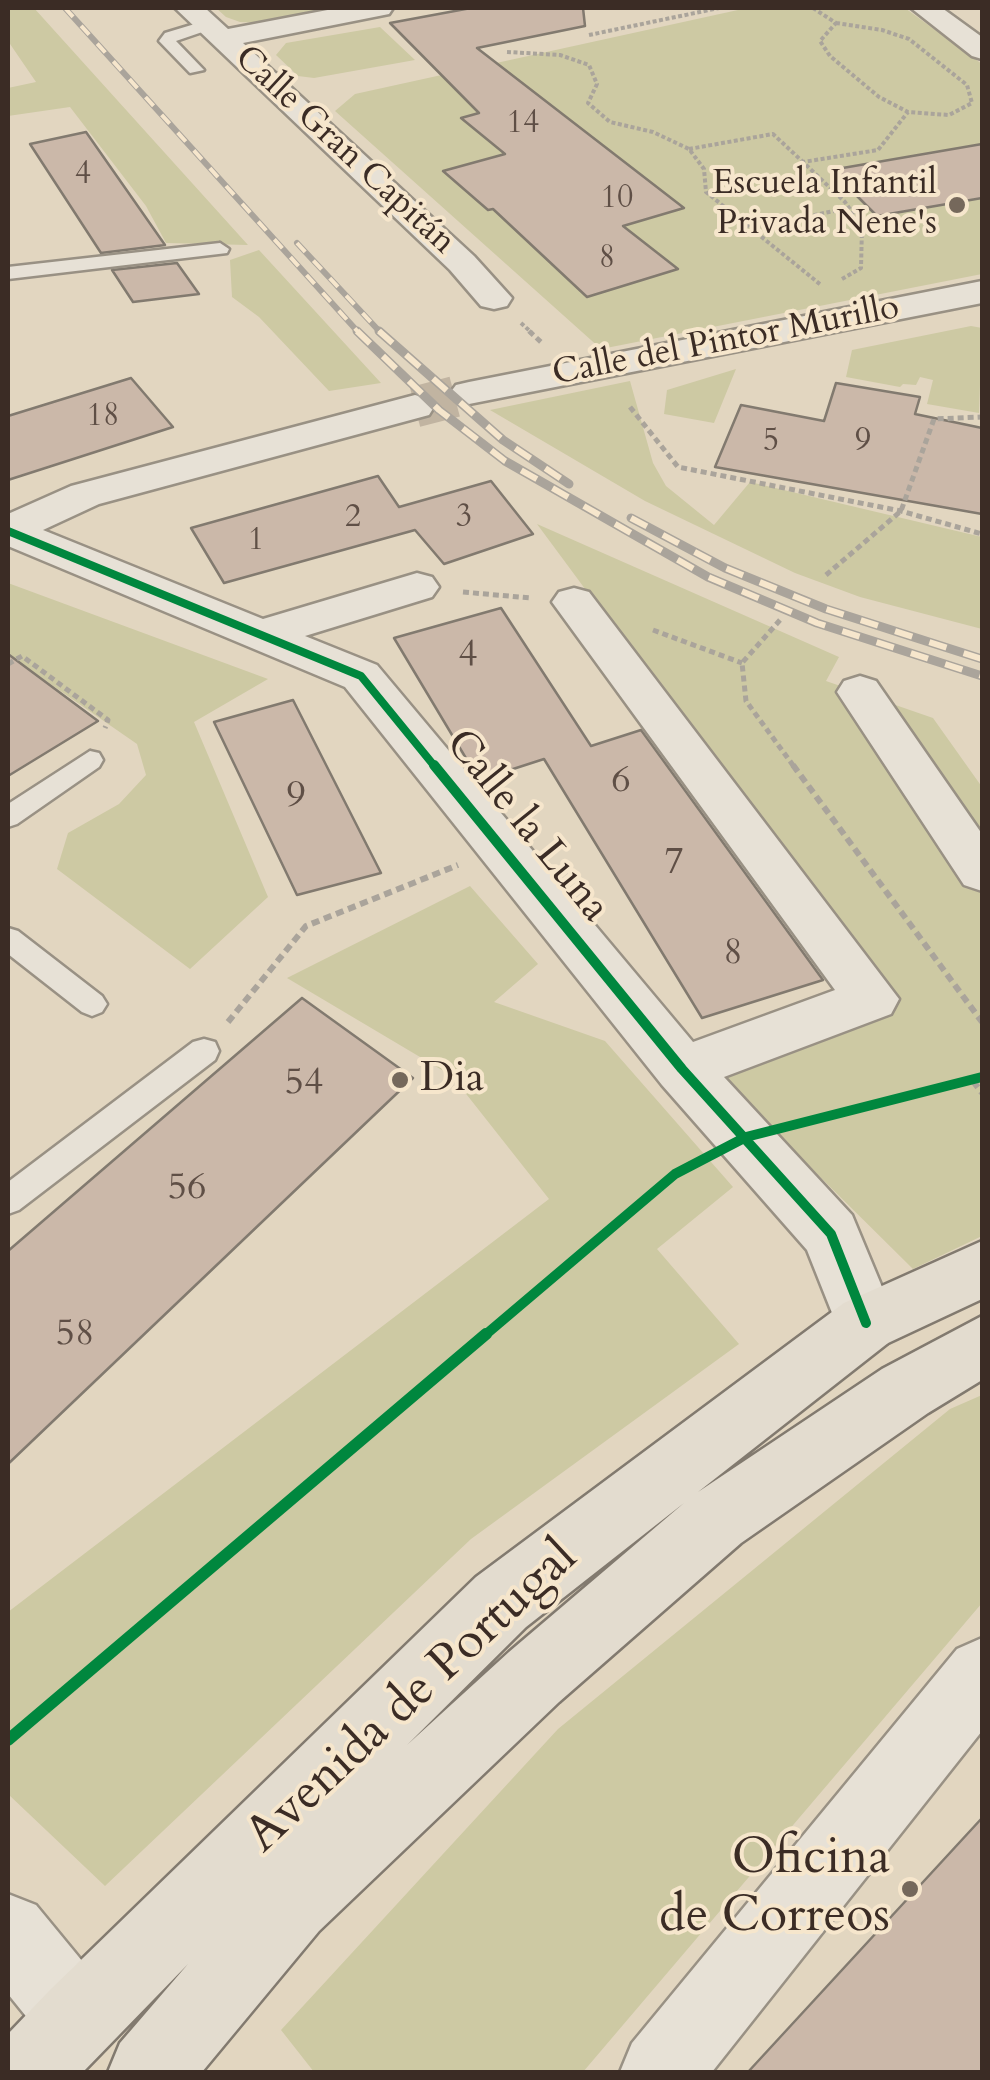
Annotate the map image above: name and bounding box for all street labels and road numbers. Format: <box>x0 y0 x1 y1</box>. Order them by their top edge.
street label: Calle Gran Capitán <box>225 38 463 264</box>
street label: Calle del Pintor Murillo <box>549 288 903 396</box>
street label: Calle la Luna <box>433 721 619 933</box>
street label: Avenida de Portugal <box>235 1529 591 1867</box>

